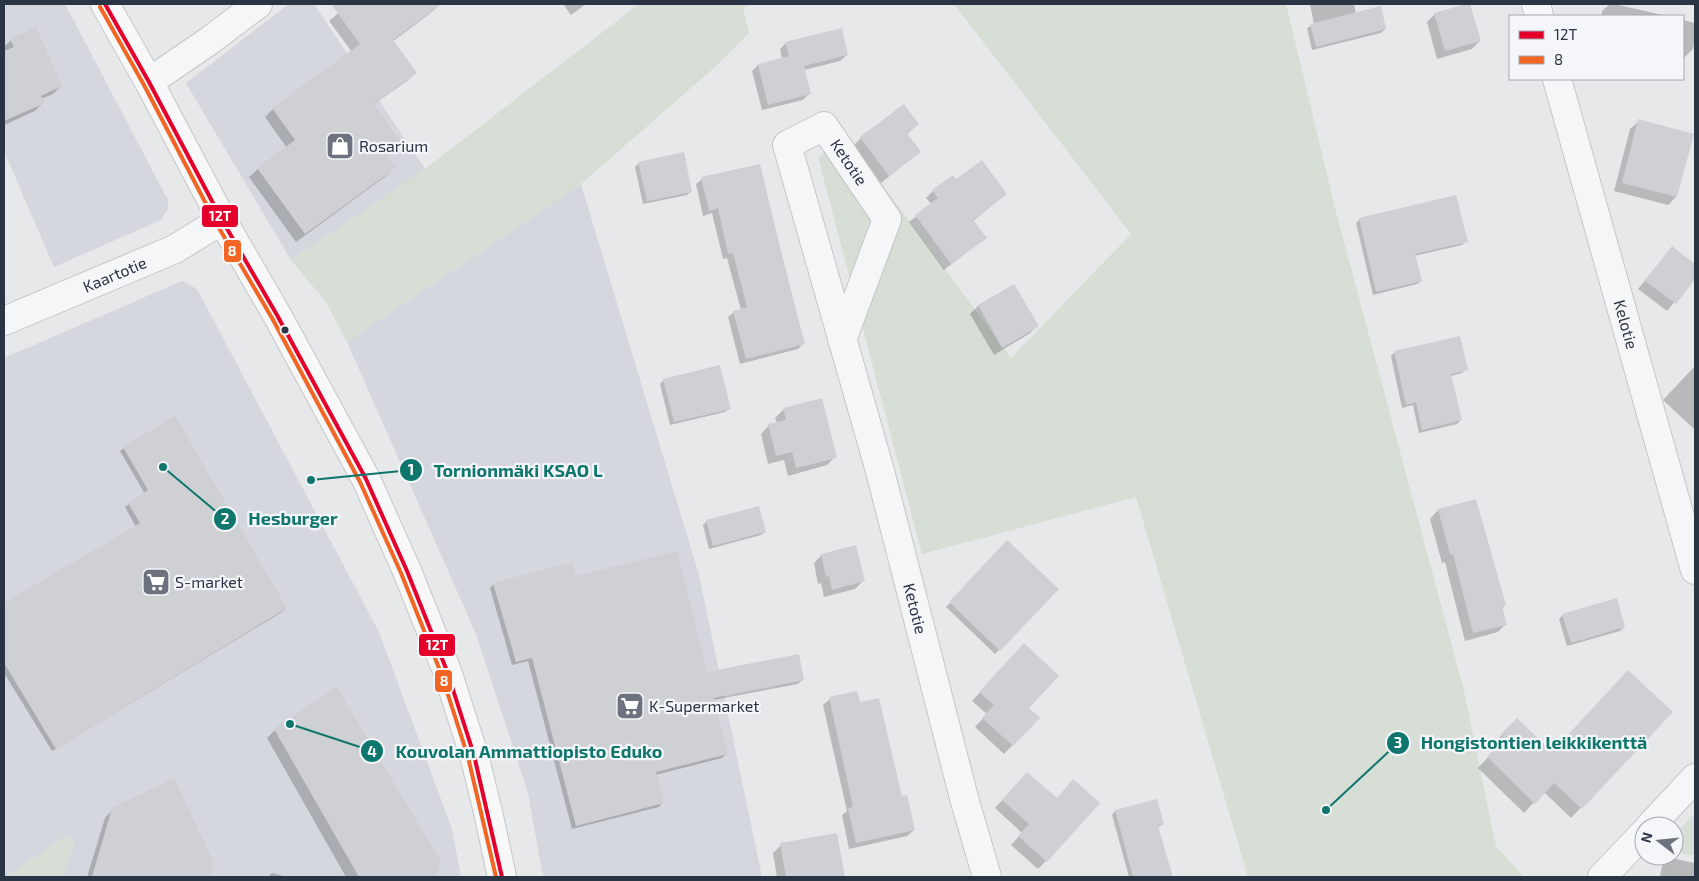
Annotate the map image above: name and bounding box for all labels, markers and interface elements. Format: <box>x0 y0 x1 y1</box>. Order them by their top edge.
legend <box>1509 15 1684 80</box>
text: 12T <box>1554 25 1577 43</box>
text: 8 <box>1554 50 1563 68</box>
shop icon: Rosarium <box>325 131 355 161</box>
street label: Ketotie <box>827 135 872 188</box>
place label: Rosarium <box>359 136 428 155</box>
line badge: 12T <box>201 204 239 228</box>
text: 12T <box>209 207 232 224</box>
line badge: 8 <box>223 239 242 263</box>
text: 8 <box>228 242 236 259</box>
street label: Kaartotie <box>80 252 149 296</box>
street label: Kelotie <box>1611 298 1642 351</box>
unlabelled marker <box>280 325 290 335</box>
callout: Tornionmäki KSAO L <box>399 454 613 487</box>
text: Tornionmäki KSAO L <box>433 459 603 481</box>
text: 1 <box>408 460 414 478</box>
callout: Hesburger <box>213 502 347 535</box>
text: Hesburger <box>248 507 338 529</box>
text: 2 <box>221 509 230 527</box>
supermarket icon: S-market <box>141 567 171 597</box>
place label: S-market <box>175 572 243 591</box>
street label: Ketotie <box>900 581 931 636</box>
line badge: 12T <box>418 633 456 657</box>
text: 12T <box>426 636 449 653</box>
line badge: 8 <box>434 669 453 693</box>
text: 8 <box>440 672 448 689</box>
supermarket icon: K-Supermarket <box>615 691 645 721</box>
place label: K-Supermarket <box>649 696 759 715</box>
callout: Hongistontien leikkikenttä <box>1385 726 1657 759</box>
text: Hongistontien leikkikenttä <box>1421 731 1647 753</box>
text: 3 <box>1394 733 1402 751</box>
callout: Kouvolan Ammattiopisto Eduko <box>360 735 672 768</box>
text: Kouvolan Ammattiopisto Eduko <box>396 740 662 762</box>
text: 4 <box>367 742 377 760</box>
north arrow <box>1634 816 1684 866</box>
text: N <box>1636 830 1656 844</box>

